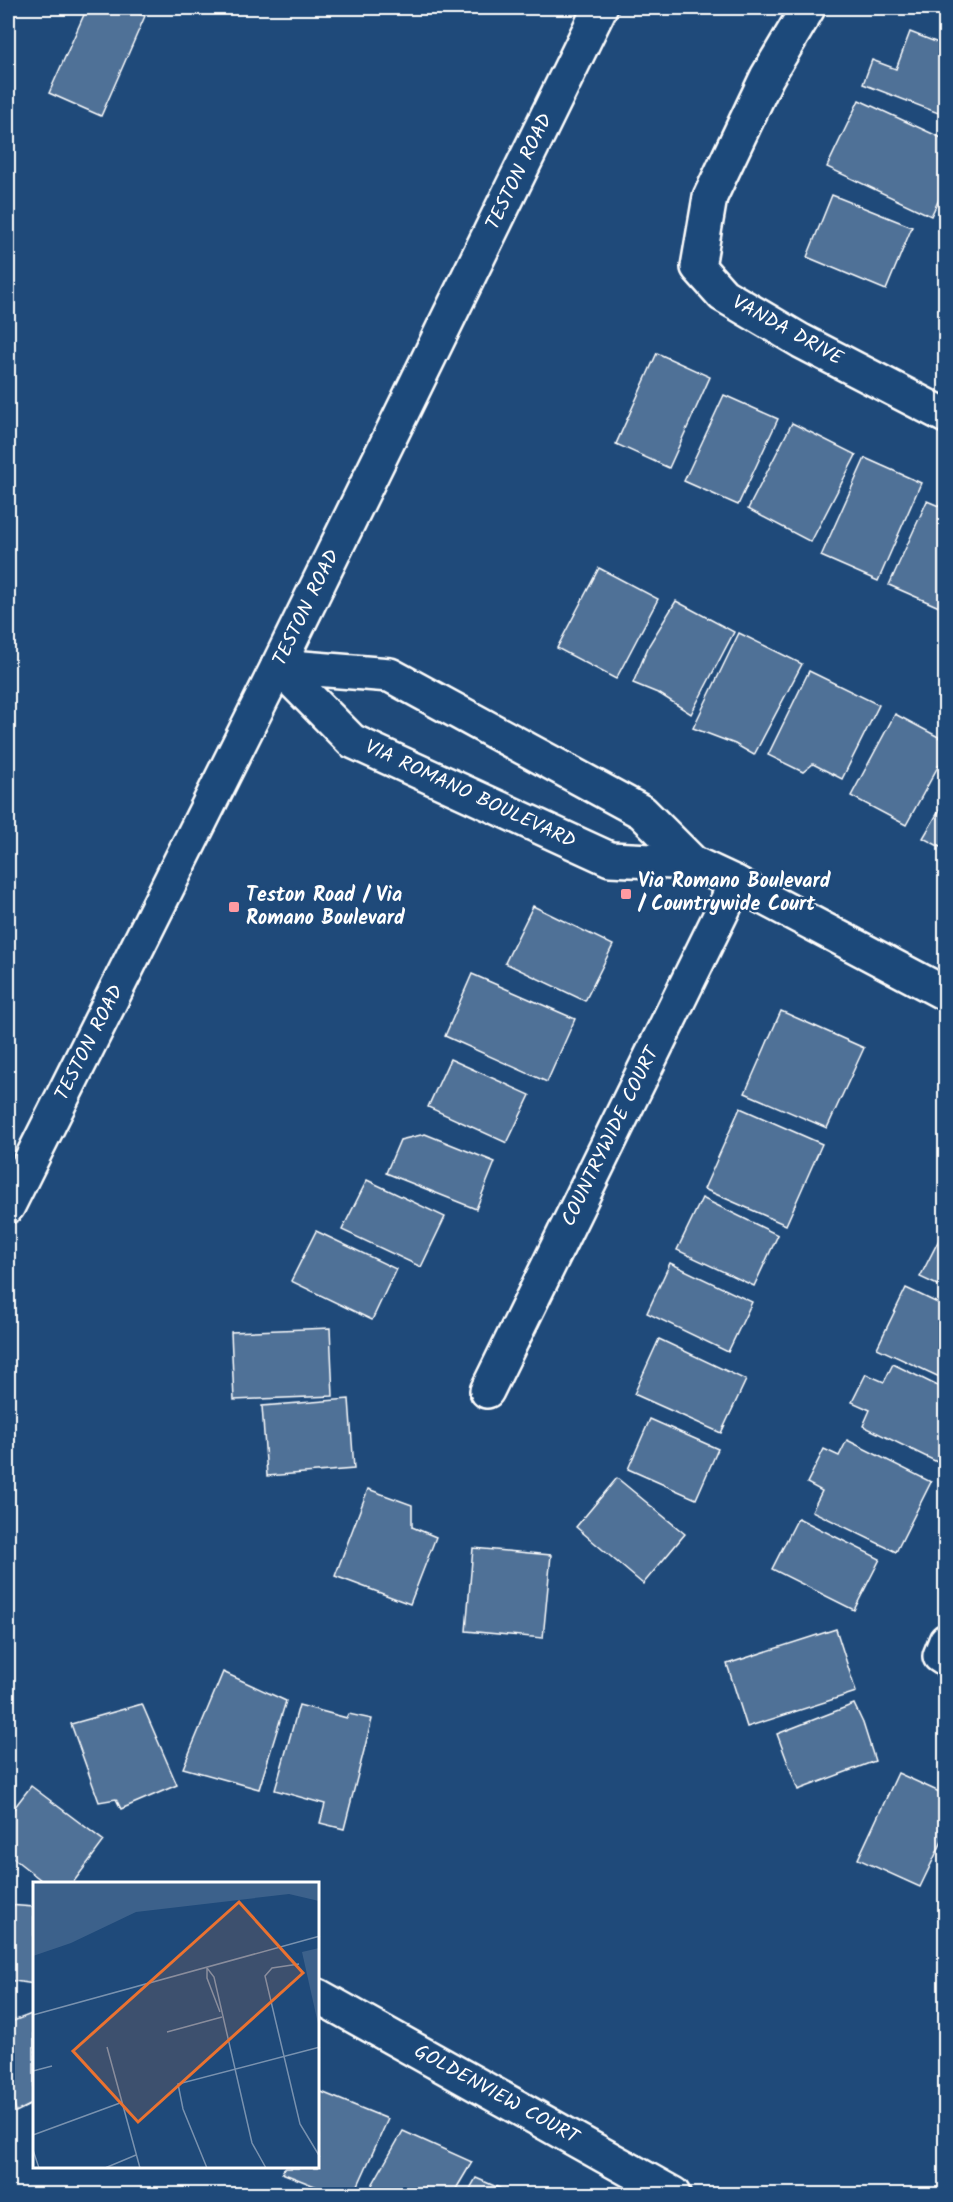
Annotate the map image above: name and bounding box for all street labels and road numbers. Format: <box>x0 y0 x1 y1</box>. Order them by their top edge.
street label: TESTON ROAD <box>478 108 562 236</box>
street label: VANDA DRIVE <box>726 287 849 375</box>
street label: TESTON ROAD <box>265 544 349 672</box>
street label: VIA ROMANO BOULEVARD <box>359 732 581 858</box>
street label: TESTON ROAD <box>47 979 133 1107</box>
street label: COUNTRYWIDE COURT <box>554 1040 669 1232</box>
street label: GOLDENVIEW COURT <box>408 2036 586 2155</box>

